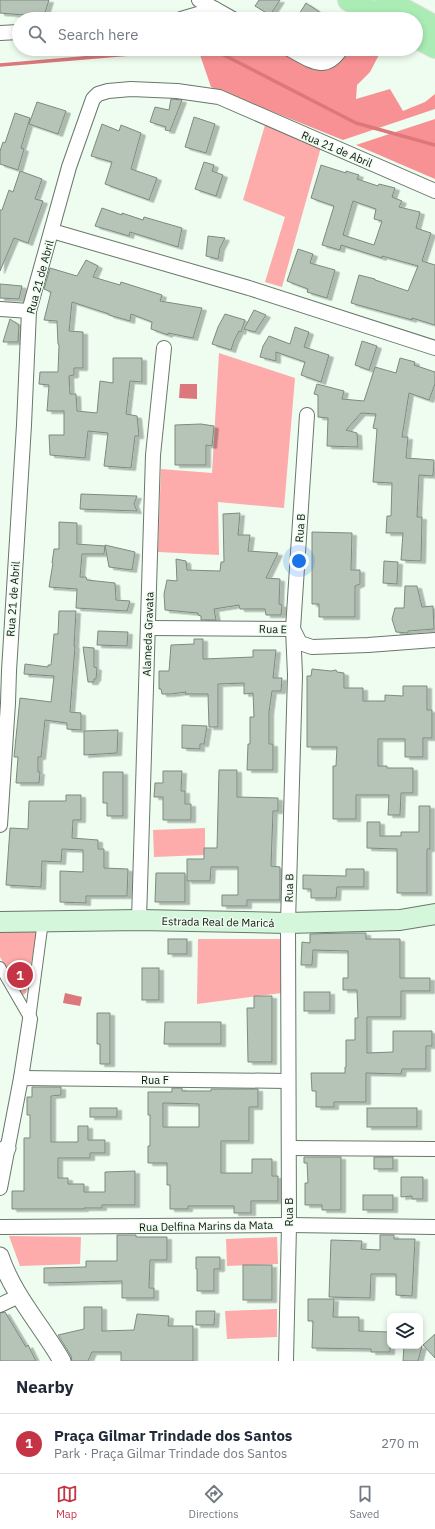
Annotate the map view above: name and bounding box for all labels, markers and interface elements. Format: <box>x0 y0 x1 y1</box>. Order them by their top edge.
search box <box>12 12 423 56</box>
icon: search <box>26 23 48 45</box>
text: Search here <box>58 25 138 44</box>
street label: Rua 21 de Abril <box>299 128 375 170</box>
street label: Rua 21 de Abril <box>23 239 57 315</box>
street label: Rua B <box>292 513 308 543</box>
your location <box>289 551 309 571</box>
street label: Rua 21 de Abril <box>3 561 23 637</box>
street label: Alameda Gravata <box>140 591 156 677</box>
street label: Rua E <box>259 622 287 636</box>
street label: Rua B <box>282 873 296 903</box>
street label: Estrada Real de Maricá <box>162 914 275 930</box>
pin: 1 <box>7 960 33 990</box>
street label: Rua F <box>141 1073 169 1087</box>
street label: Rua B <box>282 1198 296 1226</box>
street label: Rua Delfina Marins da Mata <box>139 1218 273 1234</box>
map controls <box>387 1313 423 1349</box>
button: layers <box>387 1313 423 1349</box>
text: Nearby <box>16 1376 74 1398</box>
text: Praça Gilmar Trindade dos Santos <box>54 1426 292 1445</box>
text: 1 <box>25 1435 33 1452</box>
text: 270 m <box>381 1435 419 1452</box>
text: Park · Praça Gilmar Trindade dos Santos <box>54 1445 287 1462</box>
tab: Map <box>56 1483 78 1521</box>
tab: Directions <box>189 1483 239 1521</box>
tab: Saved <box>350 1483 379 1521</box>

